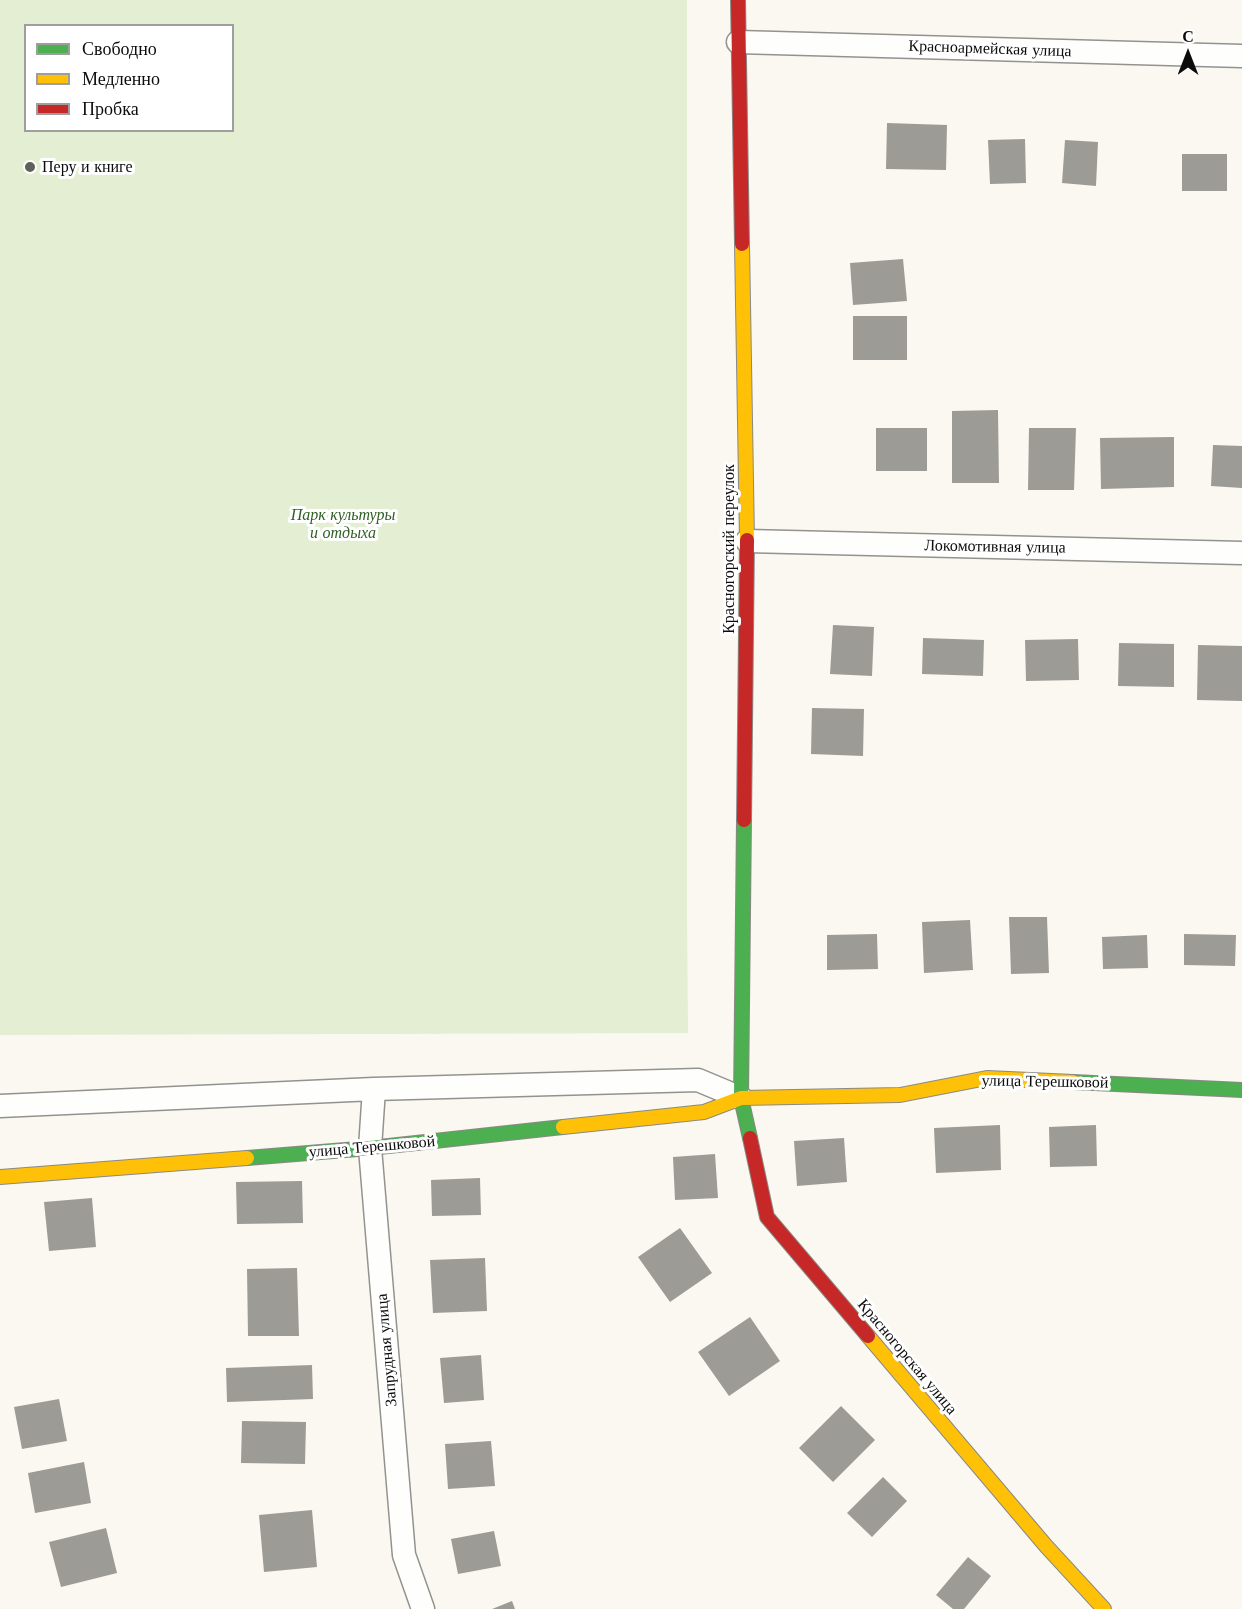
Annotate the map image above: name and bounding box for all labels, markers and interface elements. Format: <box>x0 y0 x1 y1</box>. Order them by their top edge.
legend <box>24 24 234 132</box>
north arrow <box>1158 24 1218 84</box>
text: С <box>1182 26 1194 46</box>
street label: Красноармейская улица <box>908 37 1072 61</box>
text: Свободно <box>82 38 157 60</box>
text: Медленно <box>82 68 160 90</box>
text: Пробка <box>82 98 139 120</box>
place label: Перу и книге <box>42 157 133 177</box>
marker: Перу и книге <box>23 160 37 174</box>
street label: Красногорский переулок <box>719 464 739 634</box>
park label: Парк культуры и отдыха <box>291 505 395 543</box>
street label: Локомотивная улица <box>924 536 1066 558</box>
street label: улица Терешковой <box>981 1071 1109 1093</box>
street label: улица Терешковой <box>308 1132 436 1162</box>
street label: Запрудная улица <box>372 1293 402 1407</box>
street label: Красногорская улица <box>853 1295 961 1419</box>

